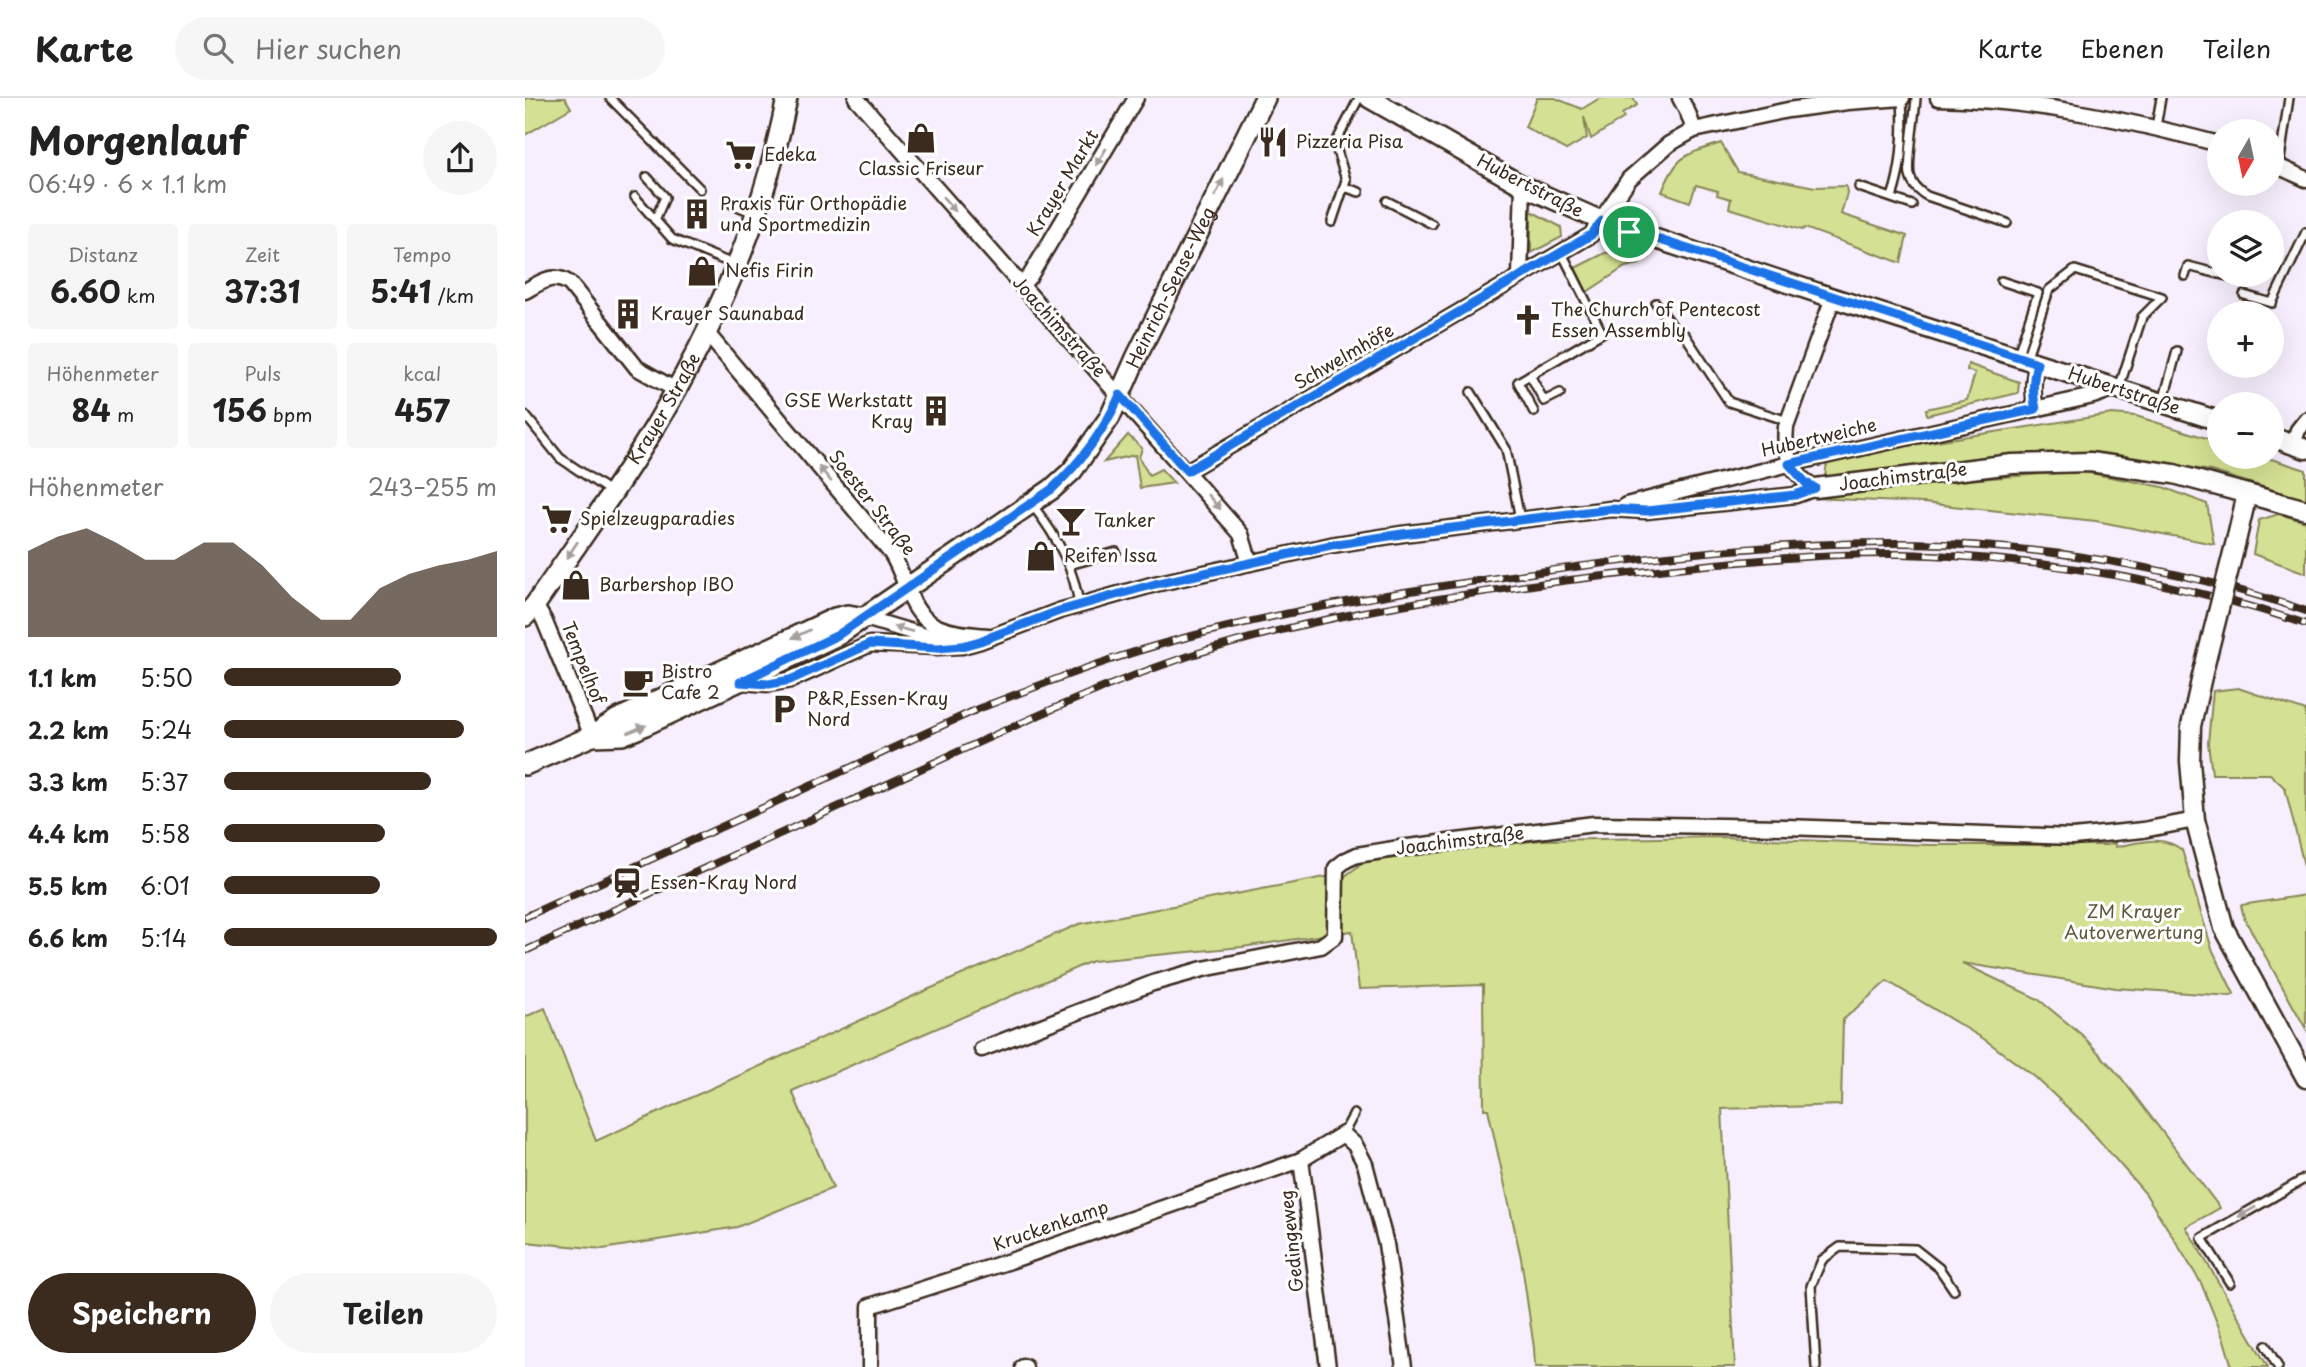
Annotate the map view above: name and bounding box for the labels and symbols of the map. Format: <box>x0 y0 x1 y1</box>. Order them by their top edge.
north arrow <box>2207 119 2284 196</box>
shop icon: Classic Friseur <box>904 121 938 155</box>
street label: Krayer Markt <box>1019 124 1104 241</box>
restaurant icon: Pizzeria Pisa <box>1256 125 1290 159</box>
place label: Pizzeria Pisa <box>1296 127 1404 154</box>
supermarket icon: Edeka <box>724 138 758 172</box>
place label: Edeka <box>764 140 817 167</box>
street label: Hubertstraße <box>1473 146 1589 223</box>
one-way arrow <box>1094 147 1107 166</box>
place label: Classic Friseur <box>858 154 984 181</box>
one-way arrow <box>1214 178 1225 198</box>
place label: Praxis für Orthopädie und Sportmedizin <box>720 189 907 237</box>
one-way arrow <box>941 196 956 213</box>
building icon: Praxis für Orthopädie und Sportmedizin <box>680 197 714 231</box>
street label: Heinrich-Sense-Weg <box>1118 202 1221 372</box>
pin <box>1599 202 1659 262</box>
shop icon: Nefis Firin <box>685 254 719 288</box>
place label: Nefis Firin <box>725 256 814 283</box>
street label: Joachimstraße <box>1007 269 1113 383</box>
place label: The Church of Pentecost Essen Assembly <box>1551 295 1761 343</box>
building icon: Krayer Saunabad <box>611 297 645 331</box>
place label: Krayer Saunabad <box>651 299 805 326</box>
church icon: The Church of Pentecost Essen Assembly <box>1511 303 1545 337</box>
street label: Schwelmhöfe <box>1288 316 1398 395</box>
street label: Krayer Straße <box>620 347 706 469</box>
street label: Hubertstraße <box>2065 359 2184 420</box>
place label: GSE Werkstatt Kray <box>784 386 913 434</box>
building icon: GSE Werkstatt Kray <box>919 394 953 428</box>
street label: Hubertweiche <box>1758 410 1879 463</box>
street label: Soester Straße <box>823 443 923 561</box>
street label: Joachimstraße <box>1837 454 1968 497</box>
one-way arrow <box>818 465 833 483</box>
one-way arrow <box>1206 493 1222 511</box>
supermarket icon: Spielzeugparadies <box>540 502 574 536</box>
place label: Spielzeugparadies <box>580 504 735 531</box>
bar icon: Tanker <box>1054 504 1088 538</box>
place label: Tanker <box>1094 506 1156 533</box>
shop icon: Reifen Issa <box>1024 539 1058 573</box>
one-way arrow <box>566 540 579 560</box>
place label: Reifen Issa <box>1064 541 1158 568</box>
shop icon: Barbershop IBO <box>559 568 593 602</box>
place label: Barbershop IBO <box>599 570 734 597</box>
street label: Tempelhof <box>556 617 614 710</box>
one-way arrow <box>892 623 913 633</box>
one-way arrow <box>791 628 811 640</box>
place label: Bistro Cafe 2 <box>661 657 720 705</box>
cafe icon: Bistro Cafe 2 <box>621 665 655 699</box>
place label: P&R,Essen-Kray Nord <box>807 684 948 732</box>
parking icon: P&R,Essen-Kray Nord <box>767 692 801 726</box>
one-way arrow <box>627 723 648 734</box>
street label: Joachimstraße <box>1394 818 1525 861</box>
station icon: Essen-Kray Nord <box>610 866 644 900</box>
place label: Essen-Kray Nord <box>650 868 797 895</box>
park label: ZM Krayer Autoverwertung <box>2064 897 2204 945</box>
street label: Gedingeweg <box>1272 1189 1309 1294</box>
street label: Kruckenkamp <box>989 1192 1112 1257</box>
one-way arrow <box>2237 1206 2256 1218</box>

